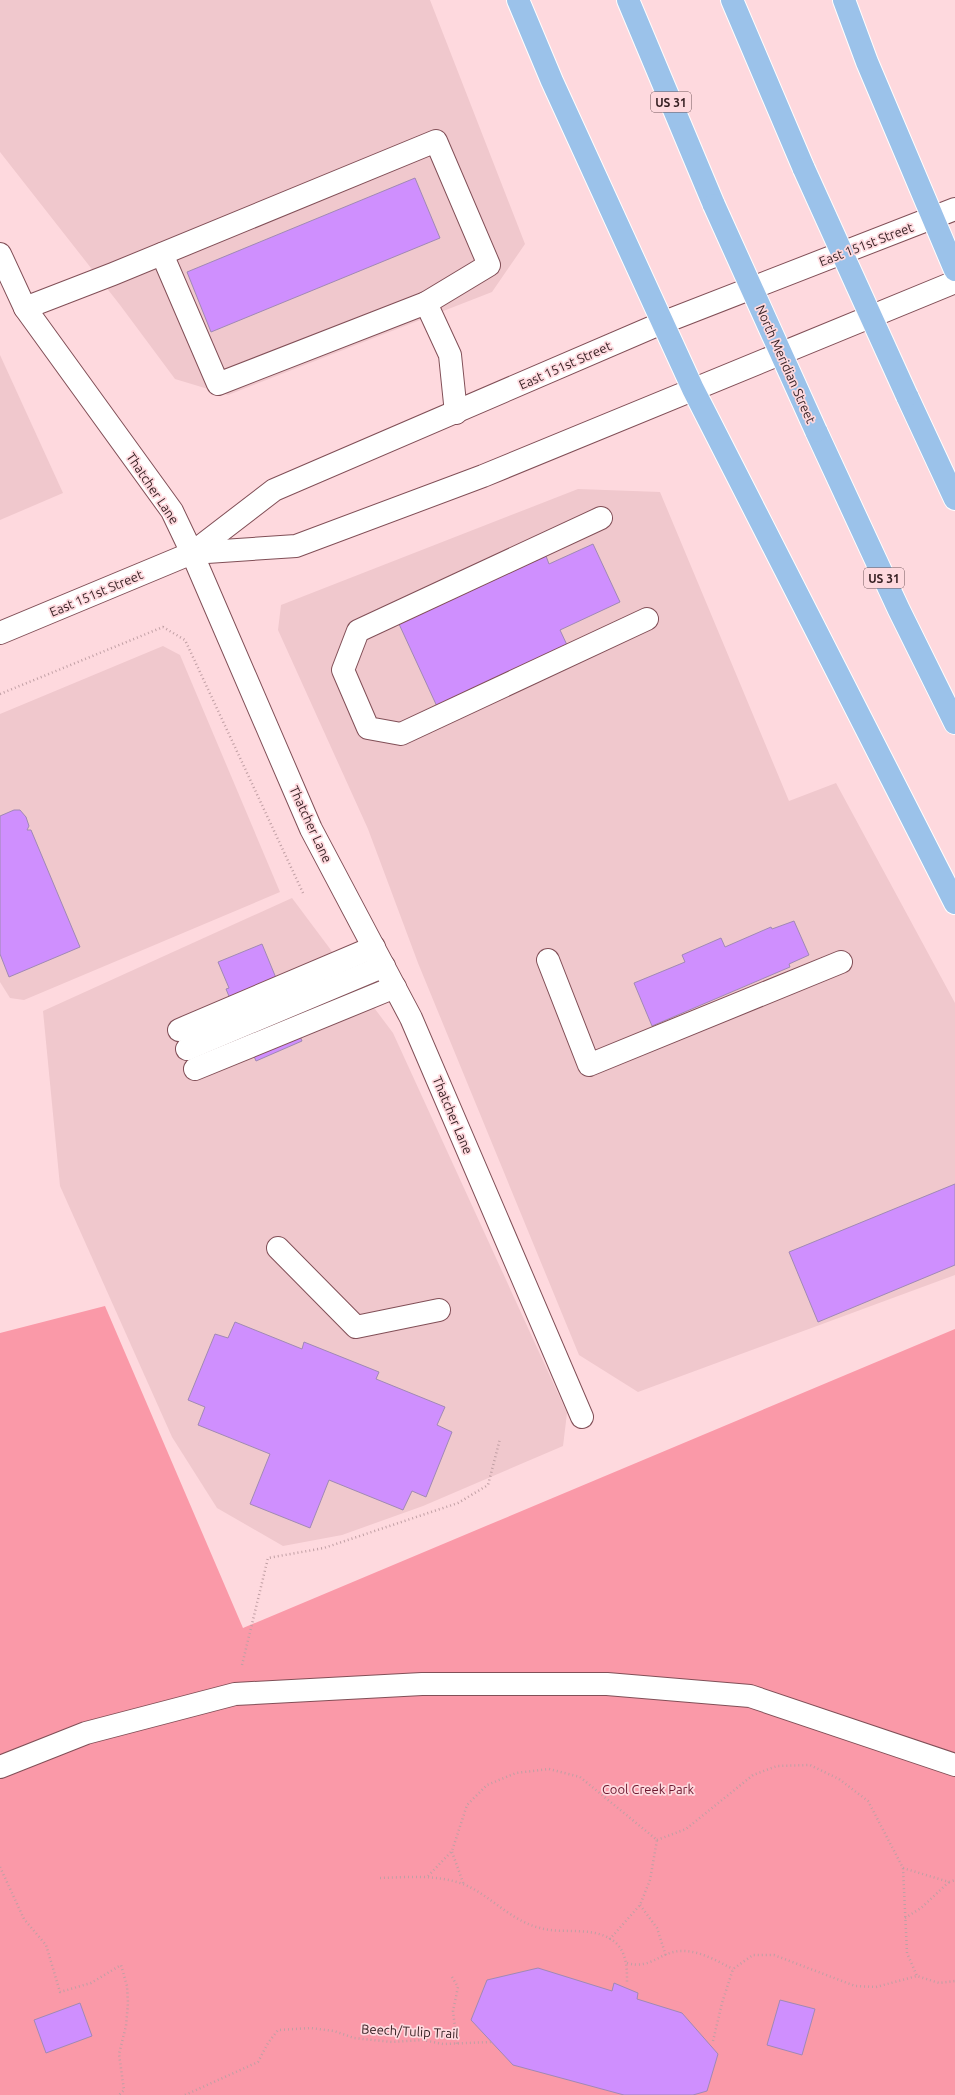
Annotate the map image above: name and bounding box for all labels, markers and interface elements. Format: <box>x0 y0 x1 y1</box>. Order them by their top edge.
road number: US 31 <box>651 92 691 112</box>
street label: East 151st Street <box>817 220 915 268</box>
street label: North Meridian Street <box>754 303 818 425</box>
street label: East 151st Street <box>517 338 613 392</box>
street label: Thatcher Lane <box>124 450 182 526</box>
street label: East 151st Street <box>47 567 145 619</box>
road number: US 31 <box>864 568 904 588</box>
street label: Thatcher Lane <box>287 783 335 865</box>
street label: Thatcher Lane <box>430 1074 476 1156</box>
park label: Cool Creek Park <box>602 1782 695 1796</box>
street label: Beech/Tulip Trail <box>361 2021 460 2041</box>

